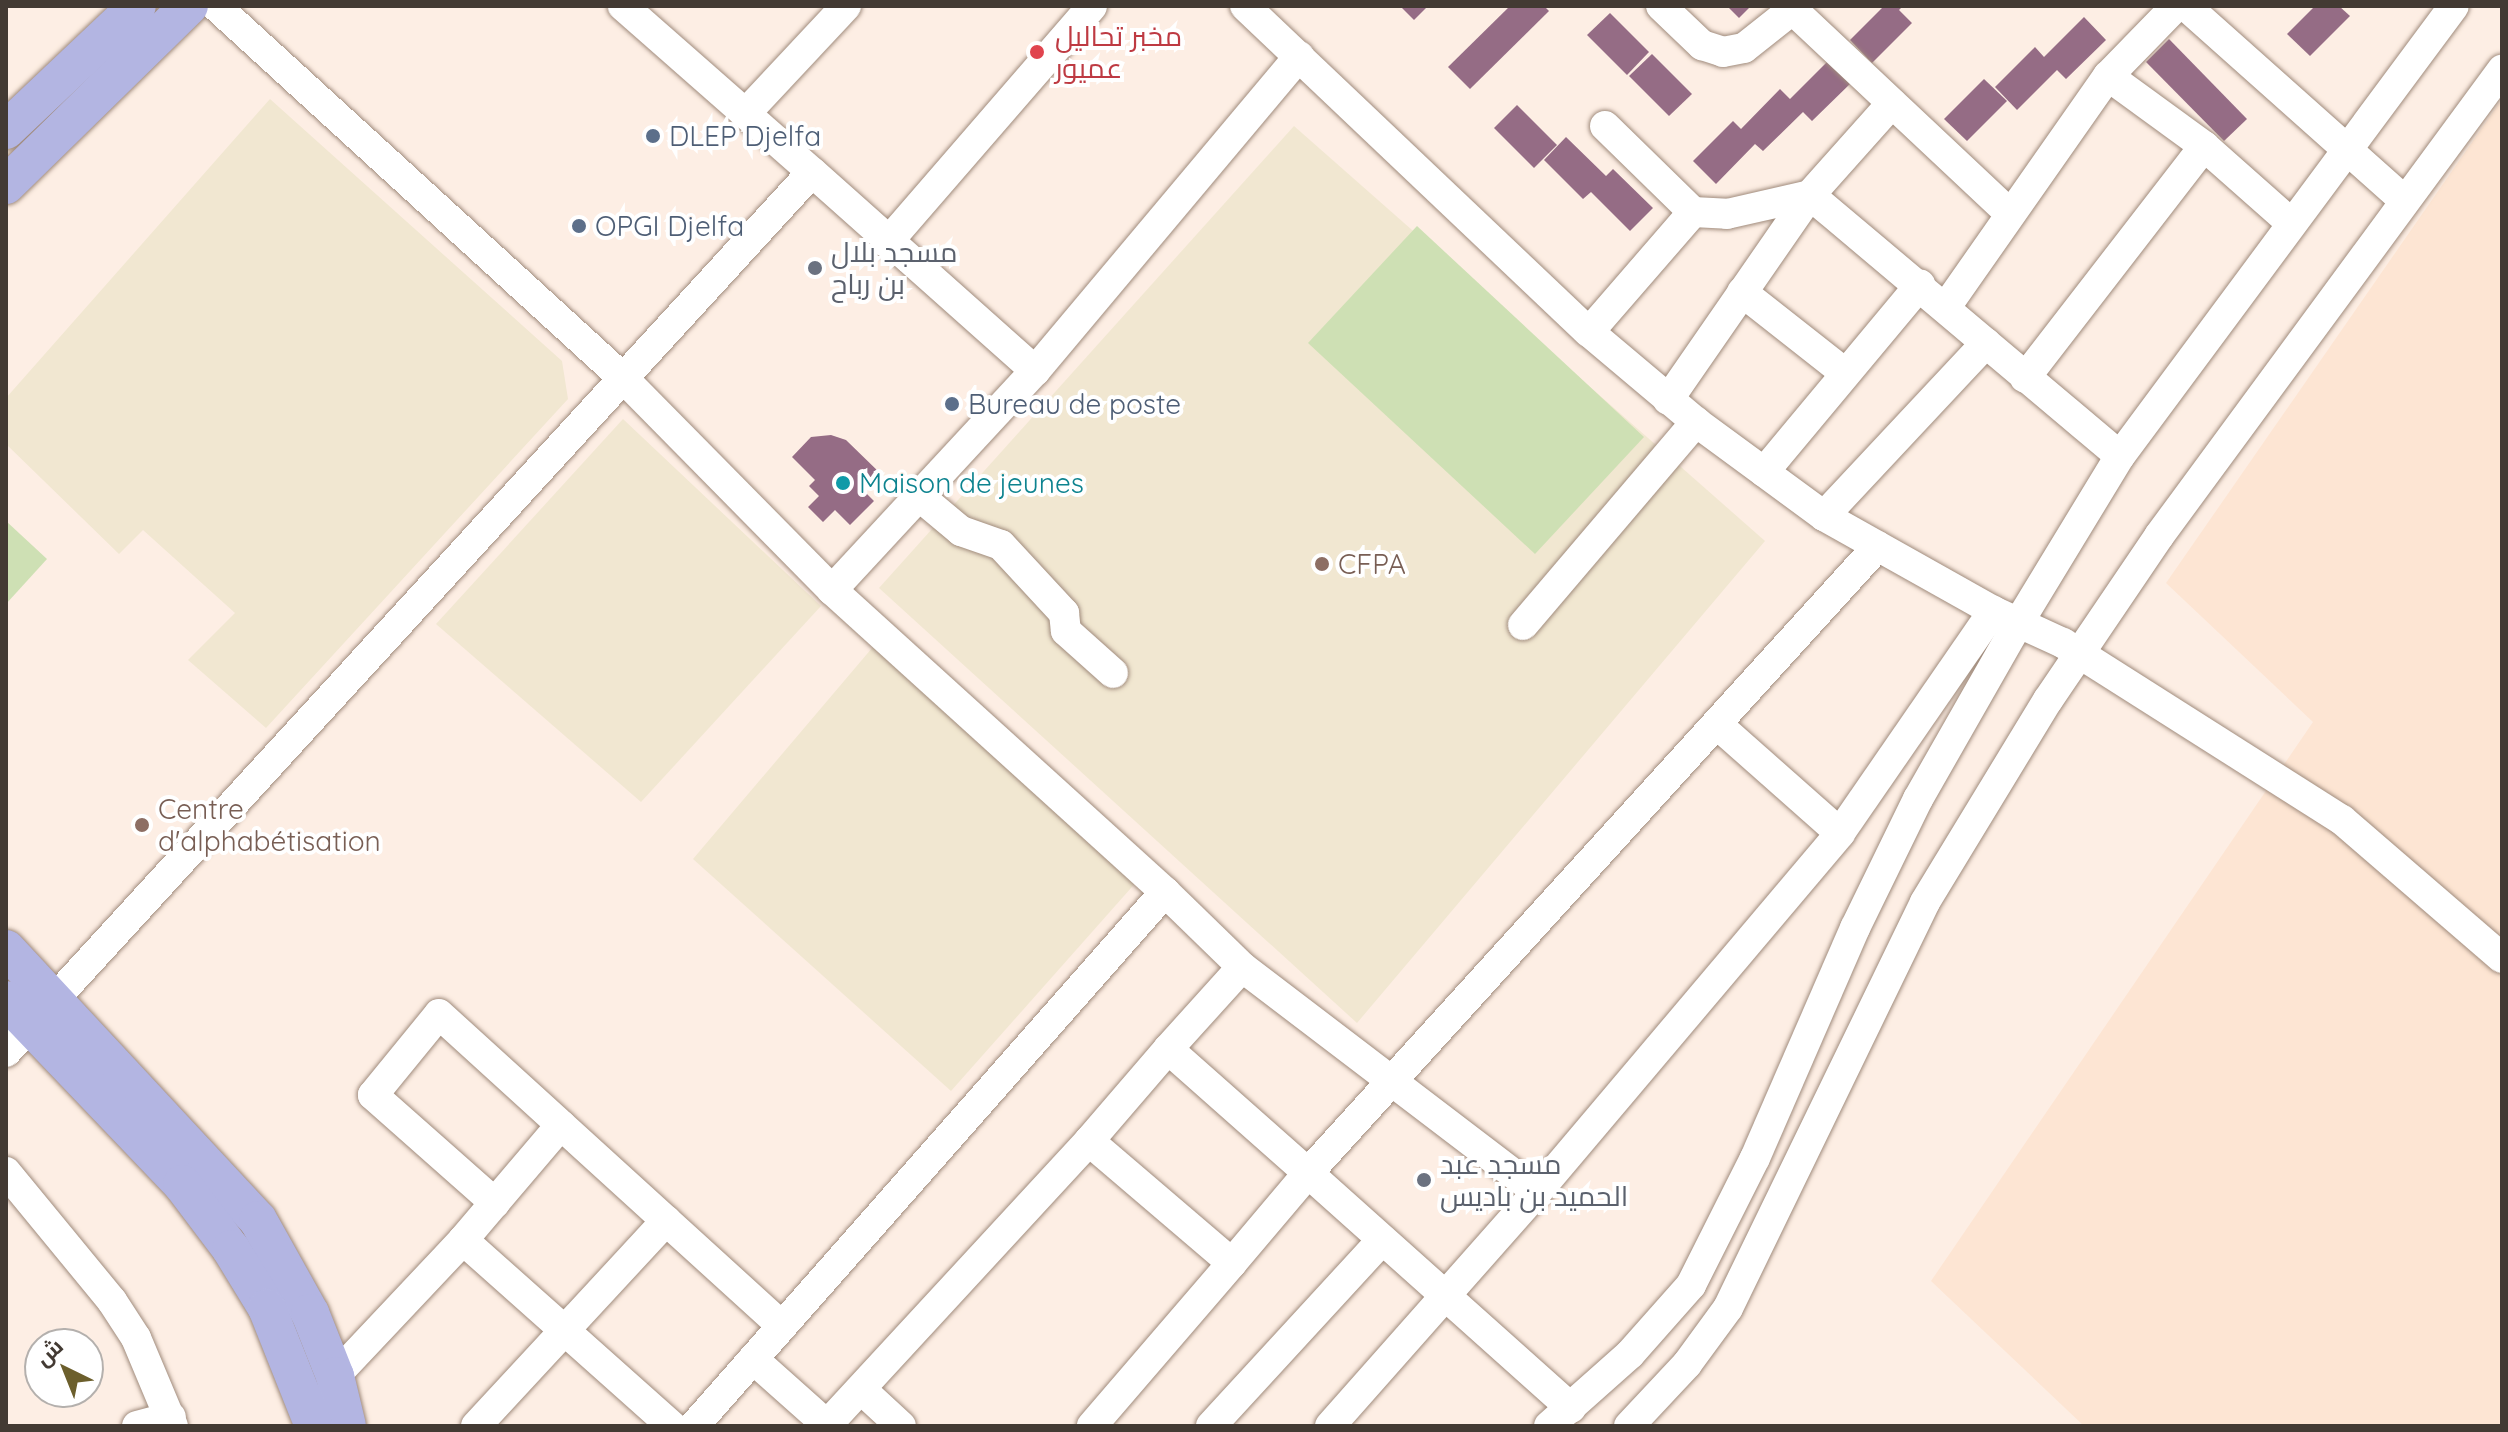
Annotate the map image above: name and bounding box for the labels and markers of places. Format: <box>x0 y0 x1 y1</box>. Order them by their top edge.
place label: مخبر تحاليل عميور <box>1055 19 1182 85</box>
marker: مخبر تحاليل عميور <box>1026 41 1048 63</box>
place label: DLEP Djelfa <box>669 119 821 153</box>
marker: DLEP Djelfa <box>644 127 662 145</box>
place label: OPGI Djelfa <box>595 209 744 243</box>
marker: OPGI Djelfa <box>570 217 588 235</box>
place label: مسجد بلال بن رباح <box>831 235 957 301</box>
marker: مسجد بلال بن رباح <box>806 259 824 277</box>
place label: Bureau de poste <box>968 387 1181 421</box>
marker: Bureau de poste <box>943 395 961 413</box>
place label: Maison de jeunes <box>859 466 1084 500</box>
marker: Maison de jeunes <box>834 474 852 492</box>
place label: CFPA <box>1338 547 1406 581</box>
marker: CFPA <box>1313 555 1331 573</box>
place label: Centre d'alphabétisation <box>158 792 381 858</box>
marker: Centre d'alphabétisation <box>133 816 151 834</box>
place label: مسجد عبد الحميد بن باديس <box>1440 1147 1628 1213</box>
marker: مسجد عبد الحميد بن باديس <box>1415 1171 1433 1189</box>

